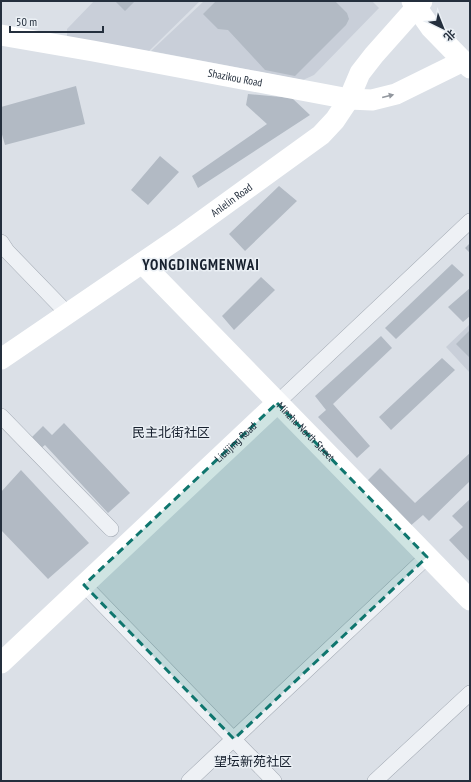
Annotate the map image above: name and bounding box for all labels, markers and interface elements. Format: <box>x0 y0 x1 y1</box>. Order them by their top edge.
scale bar <box>10 8 103 34</box>
north arrow <box>423 8 463 48</box>
text: 50 m <box>16 14 37 29</box>
text: 北 <box>441 26 459 44</box>
street label: Shazikou Road <box>207 66 264 90</box>
one-way arrow <box>382 93 394 99</box>
street label: Anlelin Road <box>208 180 255 220</box>
district label: YONGDINGMENWAI <box>141 255 260 274</box>
street label: Minzhu North Street <box>274 399 338 464</box>
street label: Liulijing Road <box>212 419 259 465</box>
district label: 民主北街社区 <box>132 424 210 441</box>
district label: 望坛新苑社区 <box>214 753 292 770</box>

